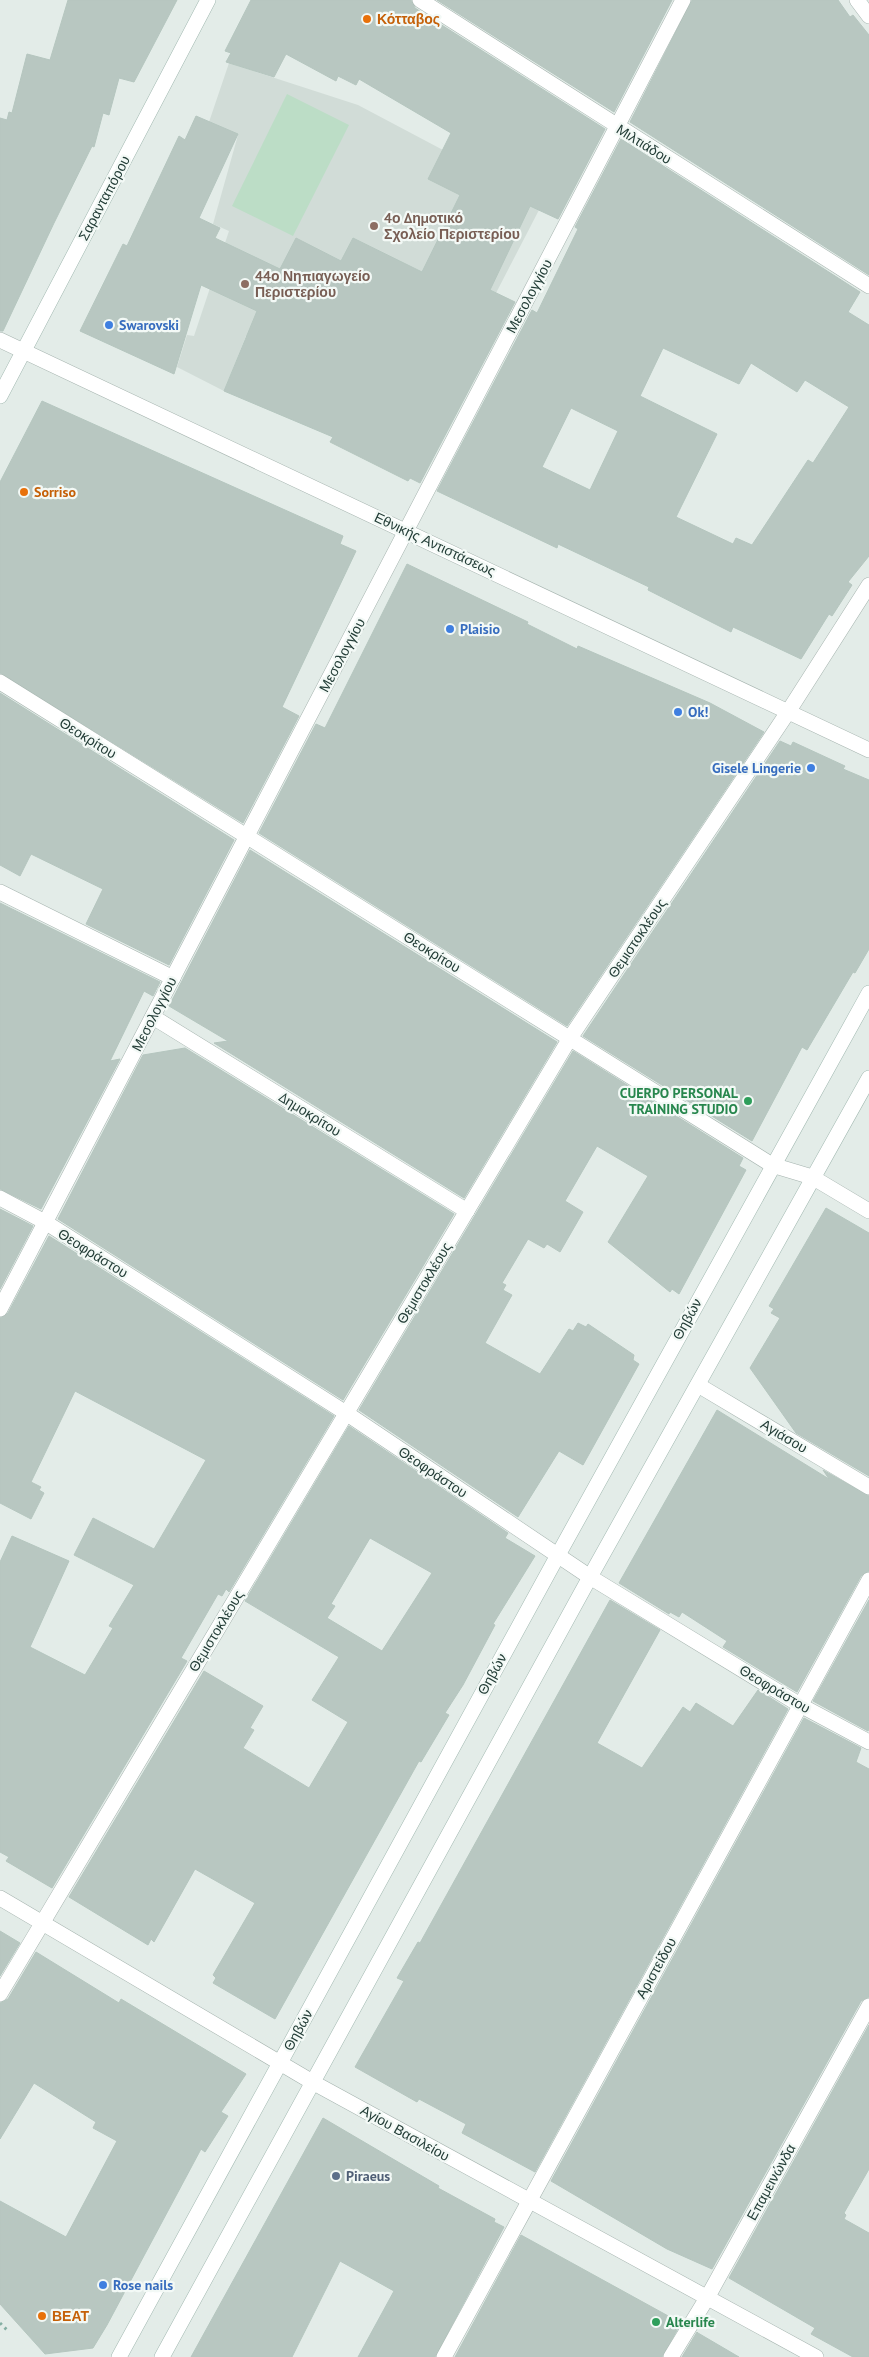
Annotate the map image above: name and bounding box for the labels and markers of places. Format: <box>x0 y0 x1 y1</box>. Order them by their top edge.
place label: Κότταβος <box>377 10 440 28</box>
marker: Κότταβος <box>361 13 373 25</box>
place label: 4ο Δημοτικό Σχολείο Περιστερίου <box>384 209 520 243</box>
marker: 4ο Δημοτικό Σχολείο Περιστερίου <box>368 220 380 232</box>
place label: 44ο Νηπιαγωγείο Περιστερίου <box>255 267 370 301</box>
marker: 44ο Νηπιαγωγείο Περιστερίου <box>239 278 251 290</box>
place label: Swarovski <box>119 316 179 334</box>
marker: Swarovski <box>103 319 115 331</box>
place label: Sorriso <box>34 483 76 501</box>
marker: Sorriso <box>18 486 30 498</box>
place label: Plaisio <box>460 620 501 638</box>
marker: Plaisio <box>444 623 456 635</box>
place label: Ok! <box>688 703 708 721</box>
marker: Ok! <box>672 706 684 718</box>
place label: Gisele Lingerie <box>712 759 801 777</box>
marker: Gisele Lingerie <box>805 762 817 774</box>
place label: CUERPO PERSONAL TRAINING STUDIO <box>620 1084 739 1118</box>
marker: CUERPO PERSONAL TRAINING STUDIO <box>742 1095 754 1107</box>
place label: Piraeus <box>346 2167 390 2185</box>
marker: Piraeus <box>330 2170 342 2182</box>
place label: Rose nails <box>113 2276 173 2294</box>
marker: Rose nails <box>97 2279 109 2291</box>
place label: ΒΕΑΤ <box>52 2307 89 2325</box>
marker: ΒΕΑΤ <box>36 2310 48 2322</box>
place label: Alterlife <box>666 2313 715 2331</box>
marker: Alterlife <box>650 2316 662 2328</box>

